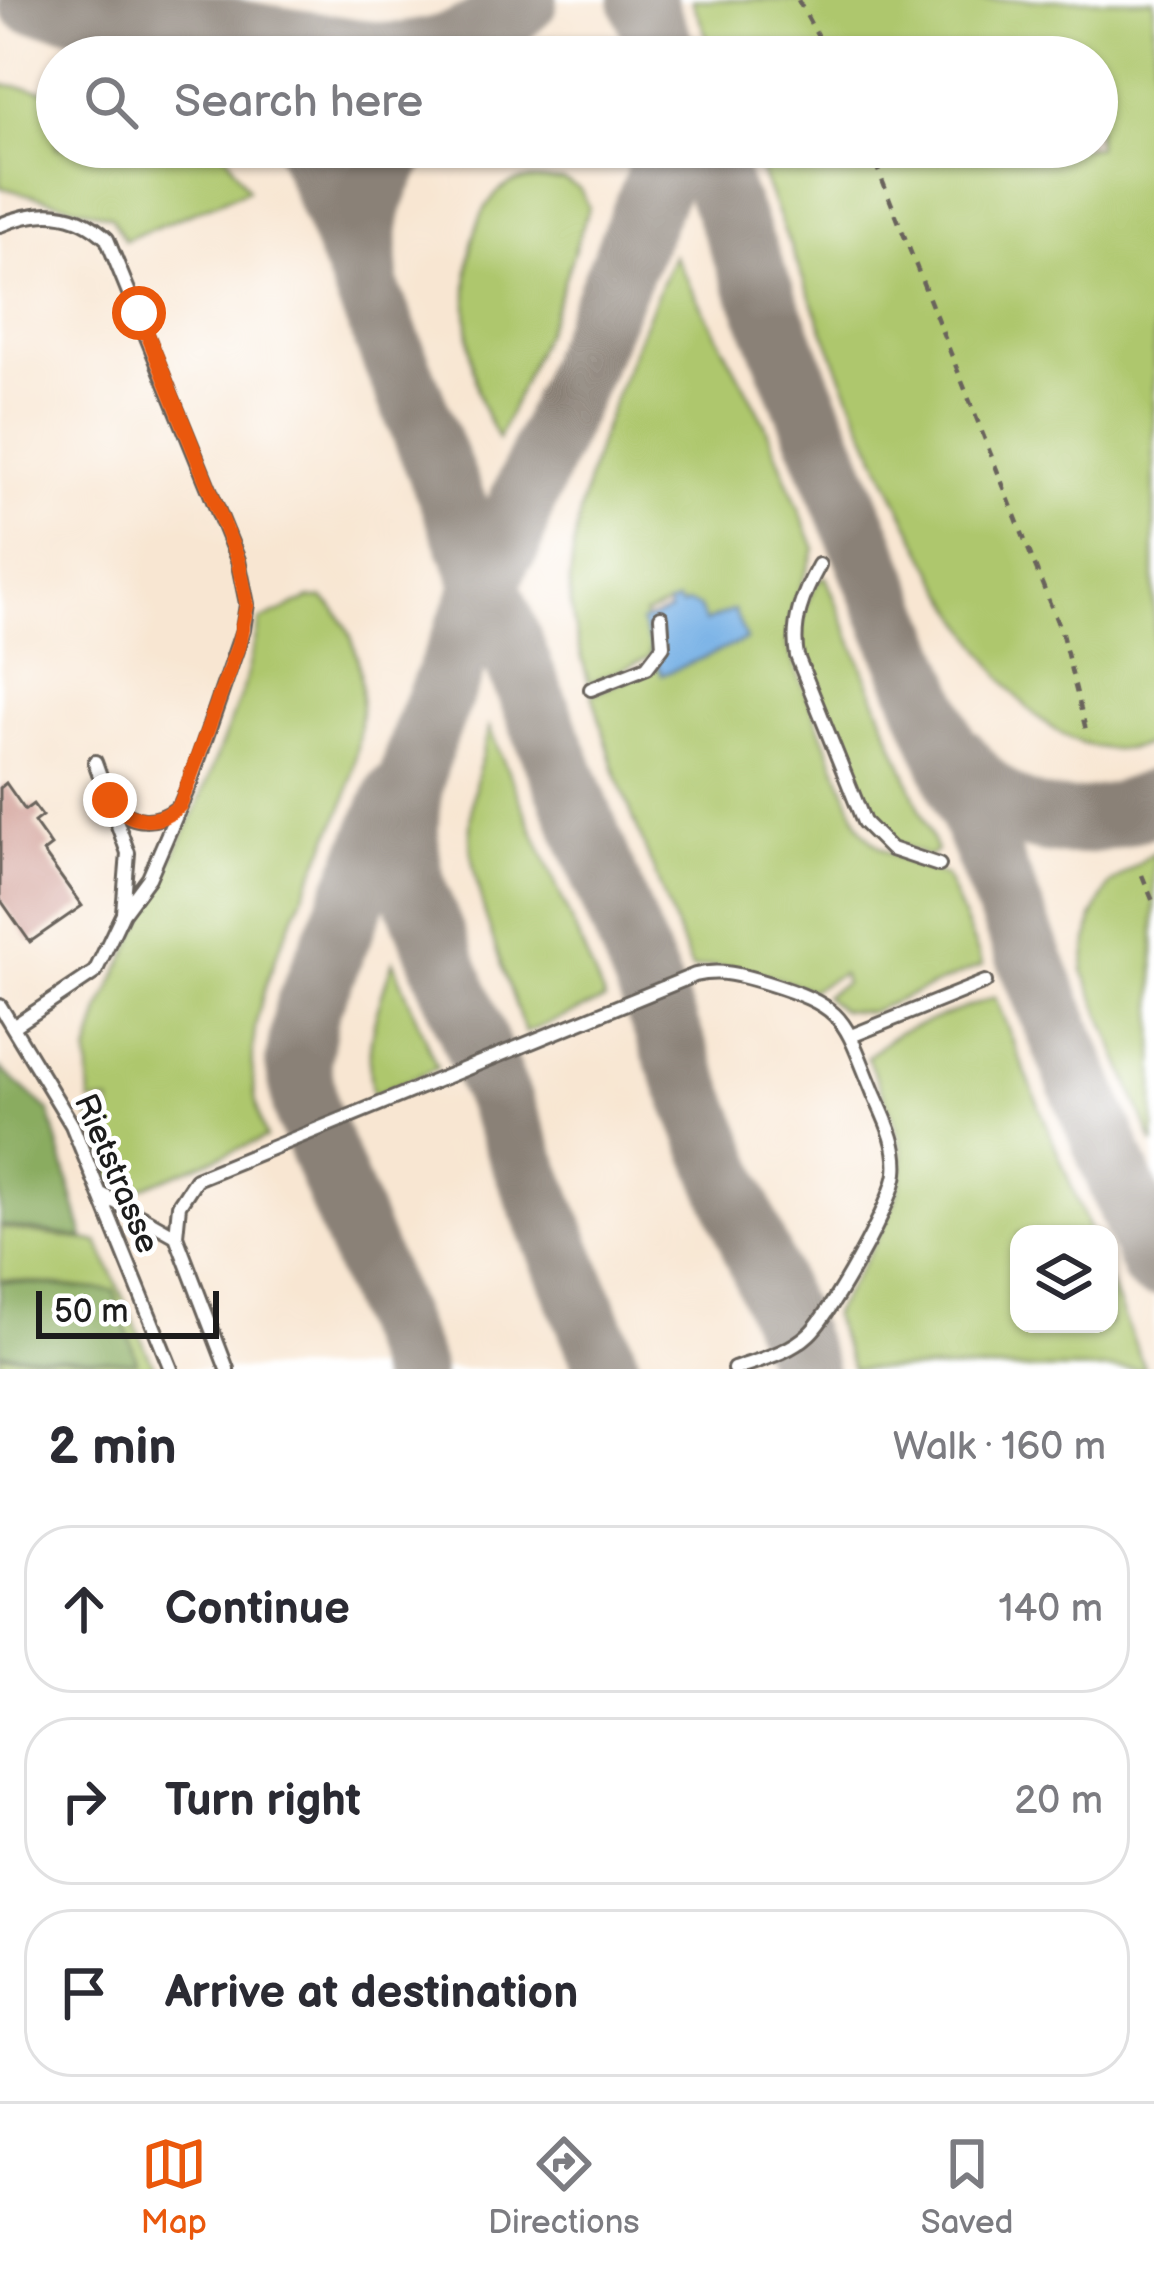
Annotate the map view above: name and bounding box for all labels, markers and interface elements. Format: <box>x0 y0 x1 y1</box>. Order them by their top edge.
search box <box>36 36 1118 168</box>
icon: search <box>78 69 144 135</box>
text: Search here <box>174 75 423 130</box>
route start <box>112 286 166 340</box>
route end <box>83 773 137 827</box>
street label: Rietstrasse <box>65 1088 168 1259</box>
map controls <box>1010 1225 1118 1333</box>
button: layers <box>1010 1225 1118 1333</box>
scale bar <box>36 1285 219 1338</box>
text: 50 m <box>54 1292 129 1332</box>
text: 2 min <box>48 1417 177 1478</box>
text: Walk · 160 m <box>893 1424 1106 1471</box>
icon: ahead <box>51 1576 117 1642</box>
text: Continue <box>165 1582 350 1637</box>
text: 140 m <box>998 1586 1103 1633</box>
icon: right <box>51 1768 117 1834</box>
text: Turn right <box>165 1774 361 1829</box>
text: 20 m <box>1014 1778 1103 1825</box>
icon: arrive <box>51 1960 117 2026</box>
text: Arrive at destination <box>165 1966 578 2021</box>
tab: Map <box>141 2131 207 2243</box>
tab: Directions <box>488 2131 640 2243</box>
tab: Saved <box>921 2131 1013 2243</box>

